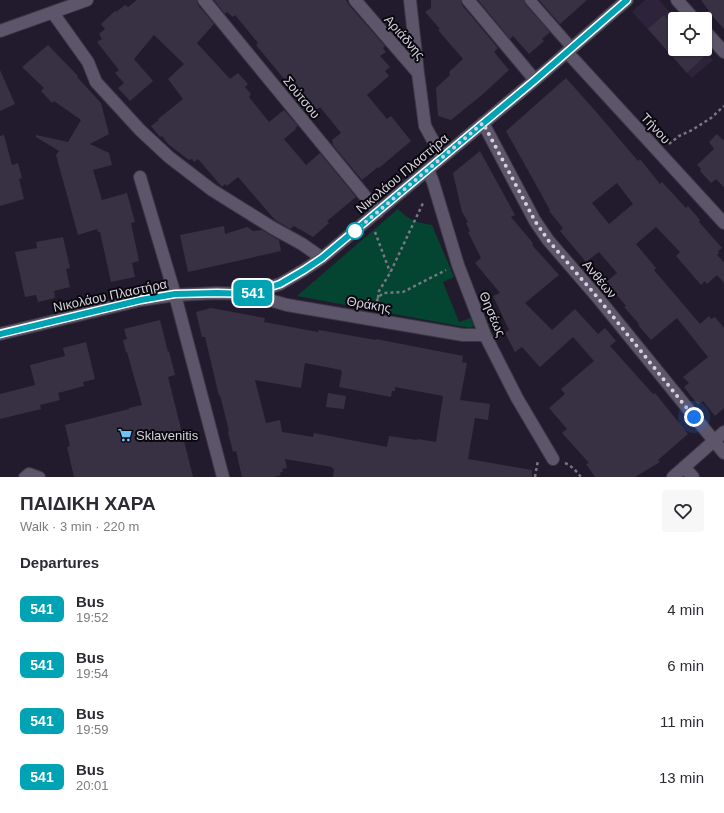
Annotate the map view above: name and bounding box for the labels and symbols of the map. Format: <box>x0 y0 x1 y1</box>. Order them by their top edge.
street label: Αριάδνης <box>381 12 428 63</box>
street label: Σούτσου <box>280 73 323 121</box>
street label: Τήνου <box>638 110 673 147</box>
street label: Νικολάου Πλαστήρα <box>353 130 452 216</box>
unlabelled marker <box>346 222 364 240</box>
street label: Ανθέων <box>580 257 620 301</box>
street label: Νικολάου Πλαστήρα <box>52 276 169 315</box>
line badge: 541 <box>230 280 276 306</box>
street label: Θησέως <box>476 289 509 339</box>
street label: Θράκης <box>345 293 392 316</box>
your location <box>684 407 704 427</box>
supermarket icon: Sklavenitis <box>117 427 133 443</box>
place label: Sklavenitis <box>136 428 199 443</box>

